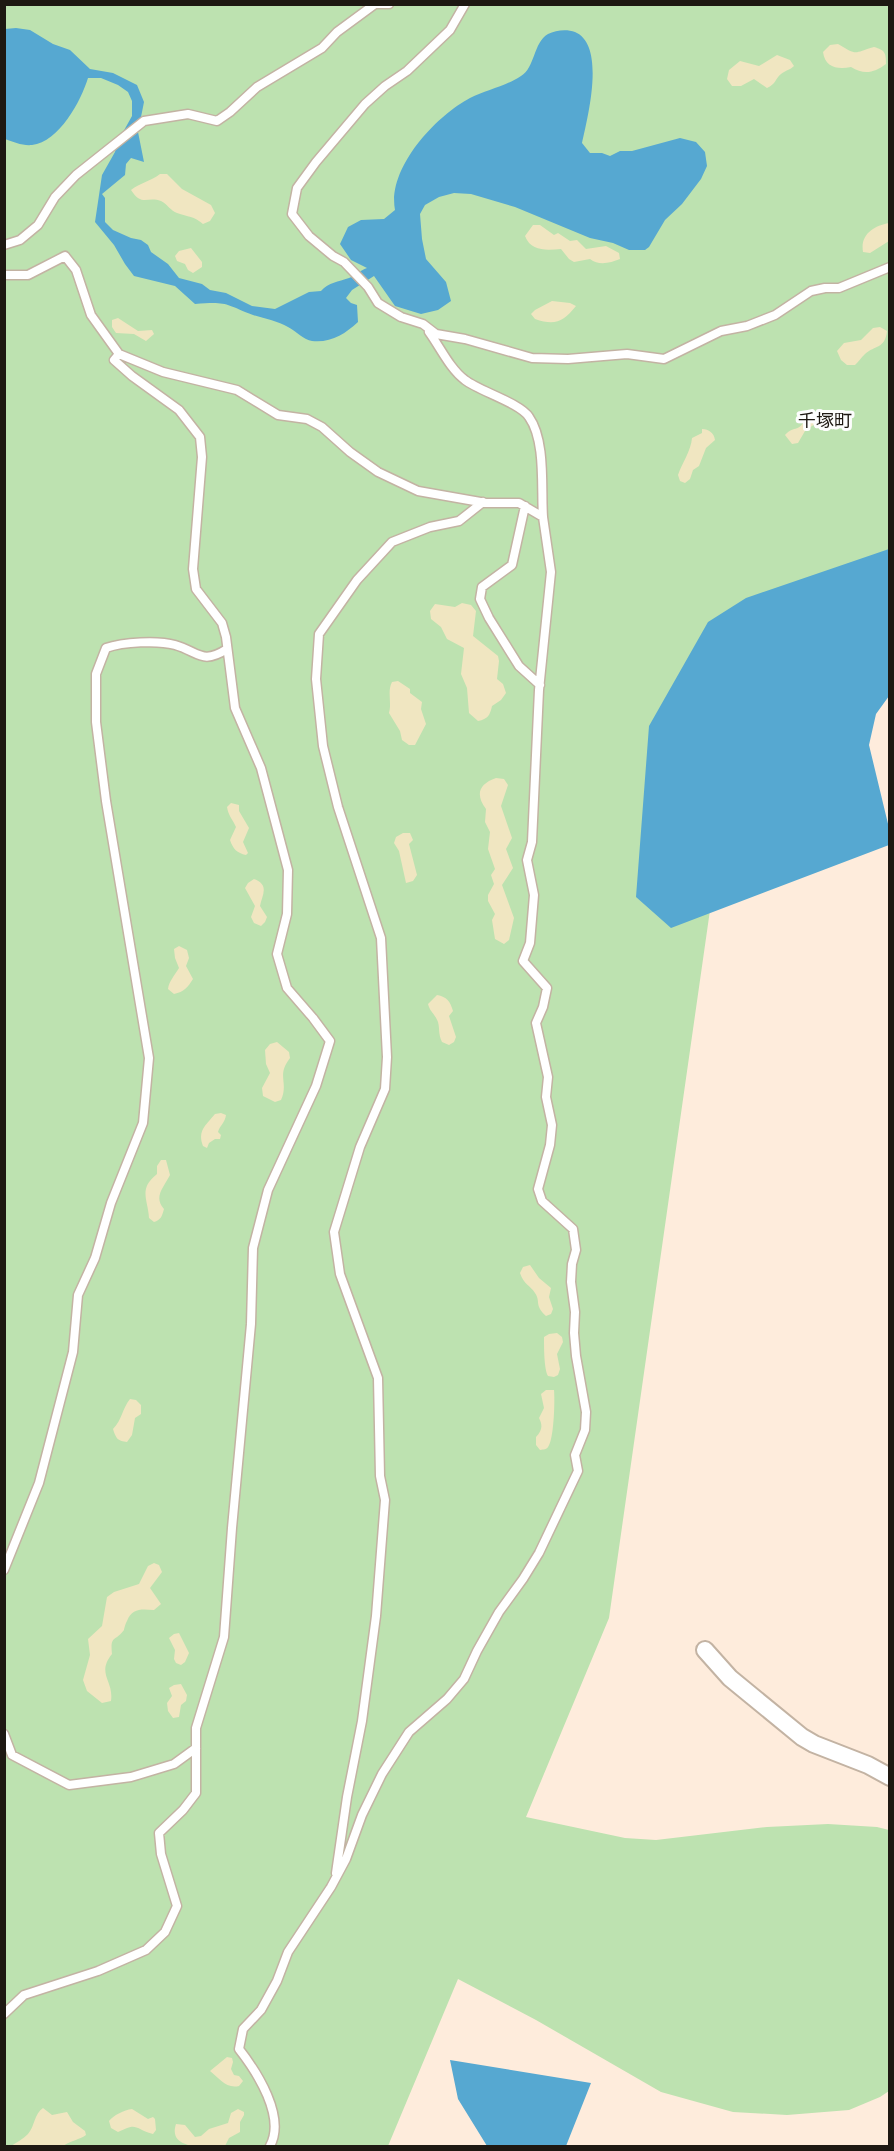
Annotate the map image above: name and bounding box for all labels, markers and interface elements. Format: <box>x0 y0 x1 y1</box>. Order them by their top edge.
district label: 千塚町 <box>798 410 852 432</box>

